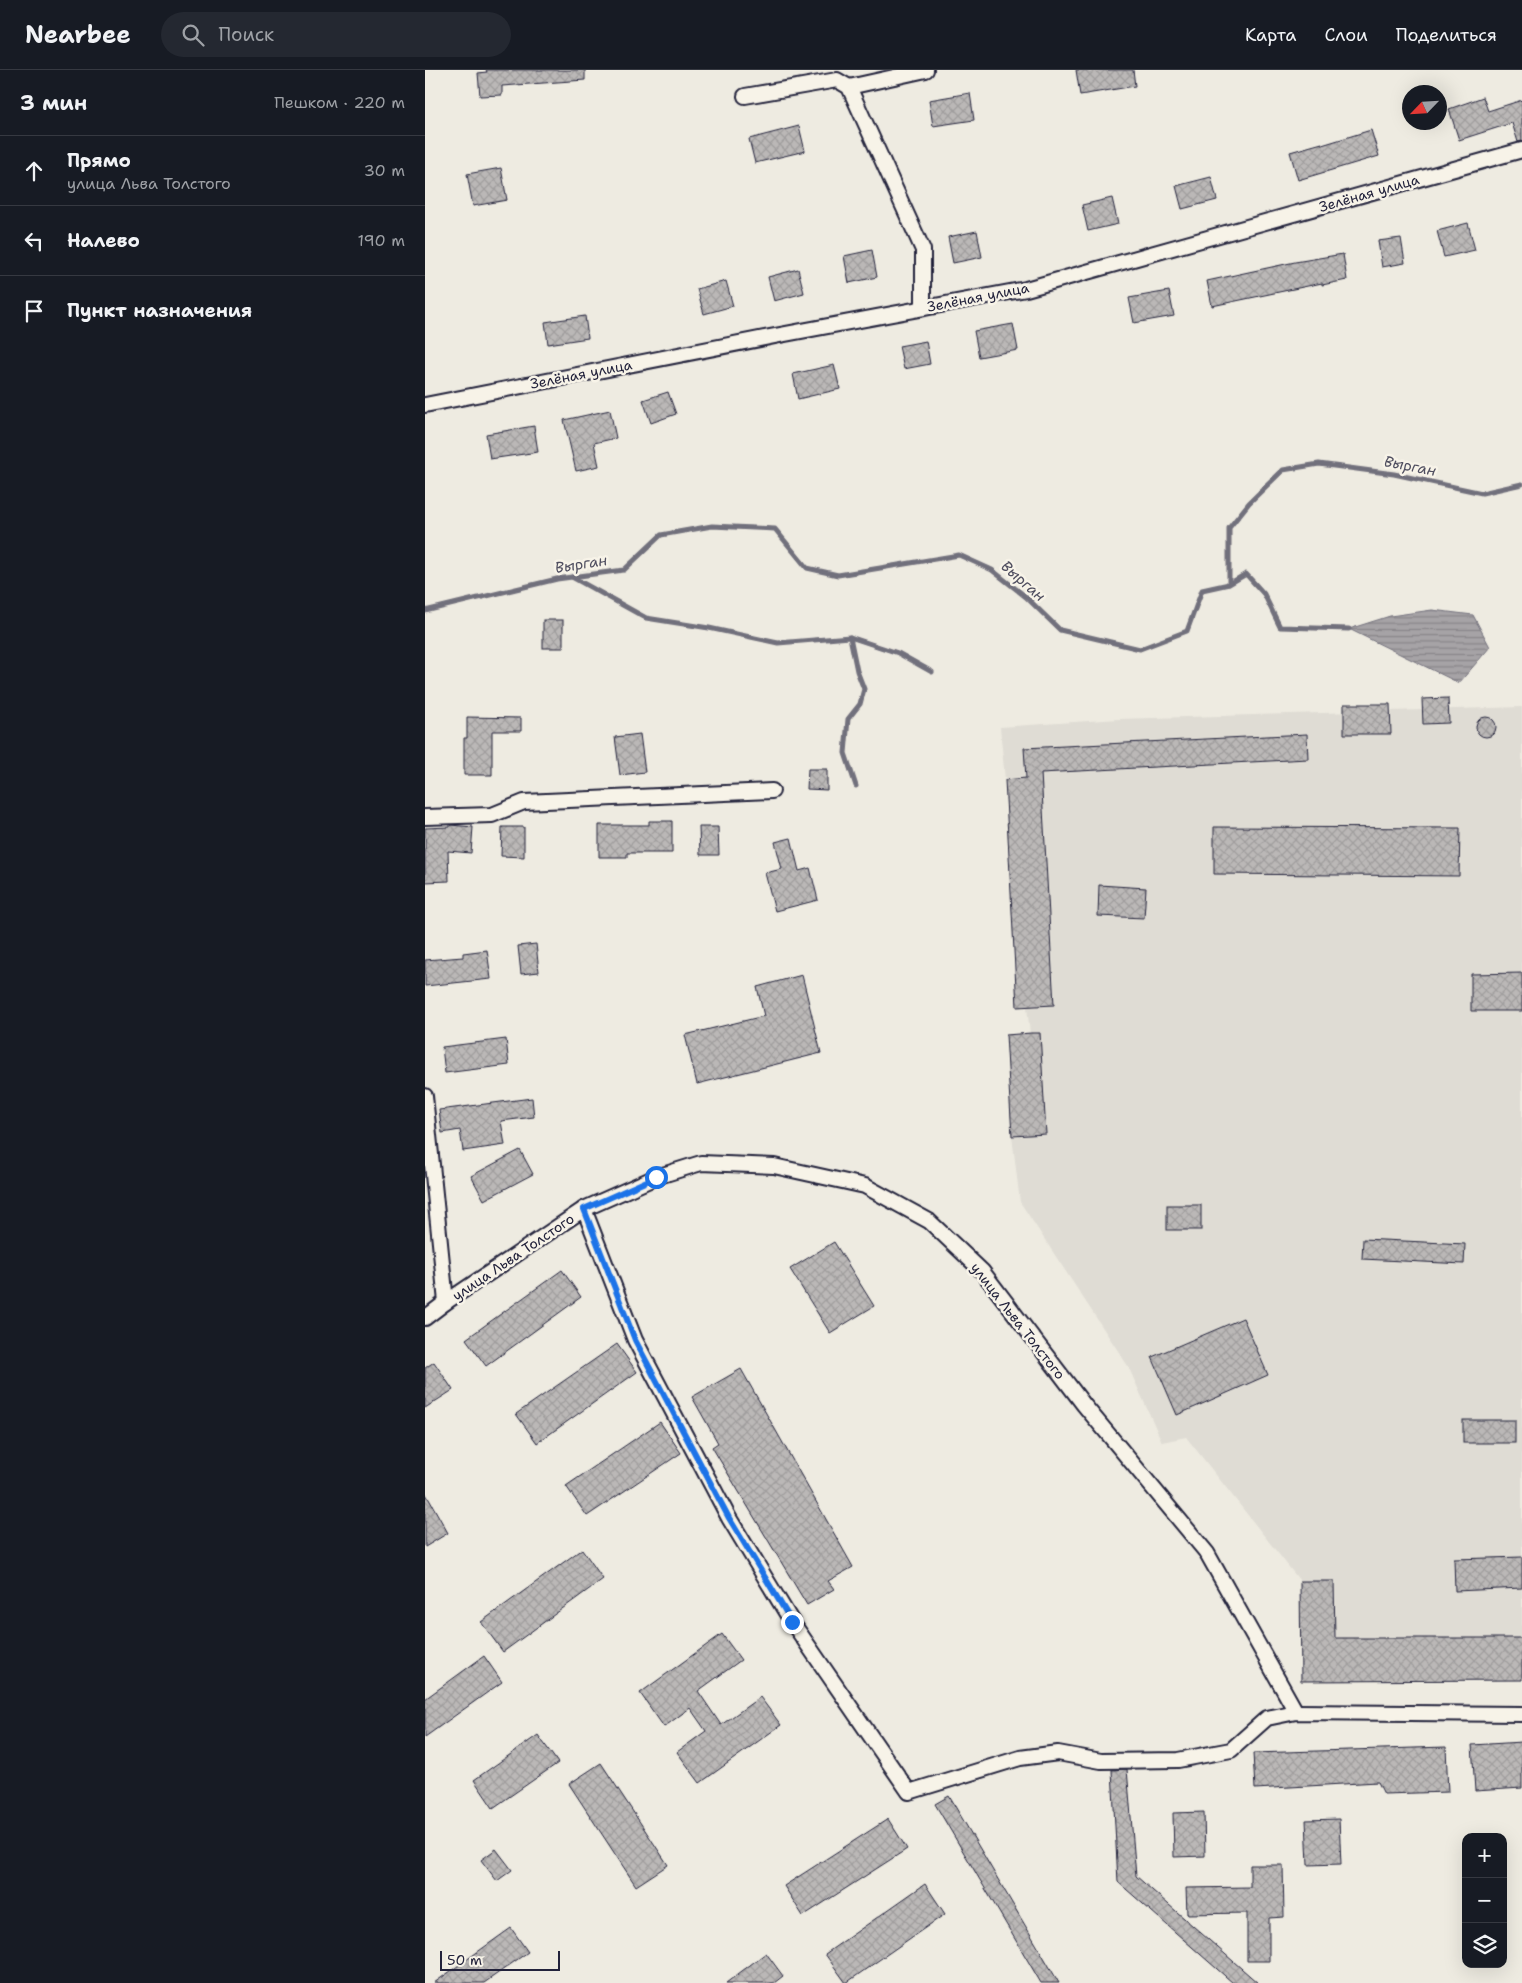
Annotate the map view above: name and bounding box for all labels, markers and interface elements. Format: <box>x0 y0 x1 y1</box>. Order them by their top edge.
search box <box>161 12 511 57</box>
text: Nearbee <box>25 19 131 51</box>
icon: search <box>179 21 207 49</box>
text: Поиск <box>219 22 274 47</box>
text: Карта <box>1245 23 1296 47</box>
text: Слои <box>1324 23 1368 47</box>
text: Поделиться <box>1396 23 1497 47</box>
north arrow <box>1402 85 1447 130</box>
text: 3 мин <box>20 89 87 117</box>
text: Пешком · 220 m <box>274 92 405 113</box>
text: Прямо <box>67 148 131 173</box>
icon: ahead <box>20 157 48 185</box>
text: 30 m <box>364 160 405 181</box>
street label: Зелёная улица <box>1317 170 1421 216</box>
text: улица Льва Толстого <box>67 173 231 194</box>
icon: left <box>20 227 48 255</box>
text: Налево <box>67 228 140 253</box>
text: 190 m <box>358 230 405 251</box>
street label: Зелёная улица <box>926 278 1031 316</box>
icon: arrive <box>20 297 48 325</box>
text: Пункт назначения <box>67 298 252 323</box>
street label: Зелёная улица <box>529 355 634 393</box>
water label: Вырган <box>1382 451 1438 481</box>
water label: Вырган <box>553 550 609 578</box>
water label: Вырган <box>997 556 1050 606</box>
route start <box>645 1166 668 1189</box>
street label: улица Льва Толстого <box>449 1209 577 1305</box>
street label: улица Льва Толстого <box>967 1259 1069 1383</box>
route end <box>781 1611 804 1634</box>
map controls <box>1462 1833 1507 1968</box>
button: + <box>1462 1833 1507 1878</box>
button: − <box>1462 1878 1507 1923</box>
button: layers <box>1462 1923 1507 1968</box>
scale bar <box>440 1948 560 1971</box>
text: 50 m <box>447 1951 482 1969</box>

